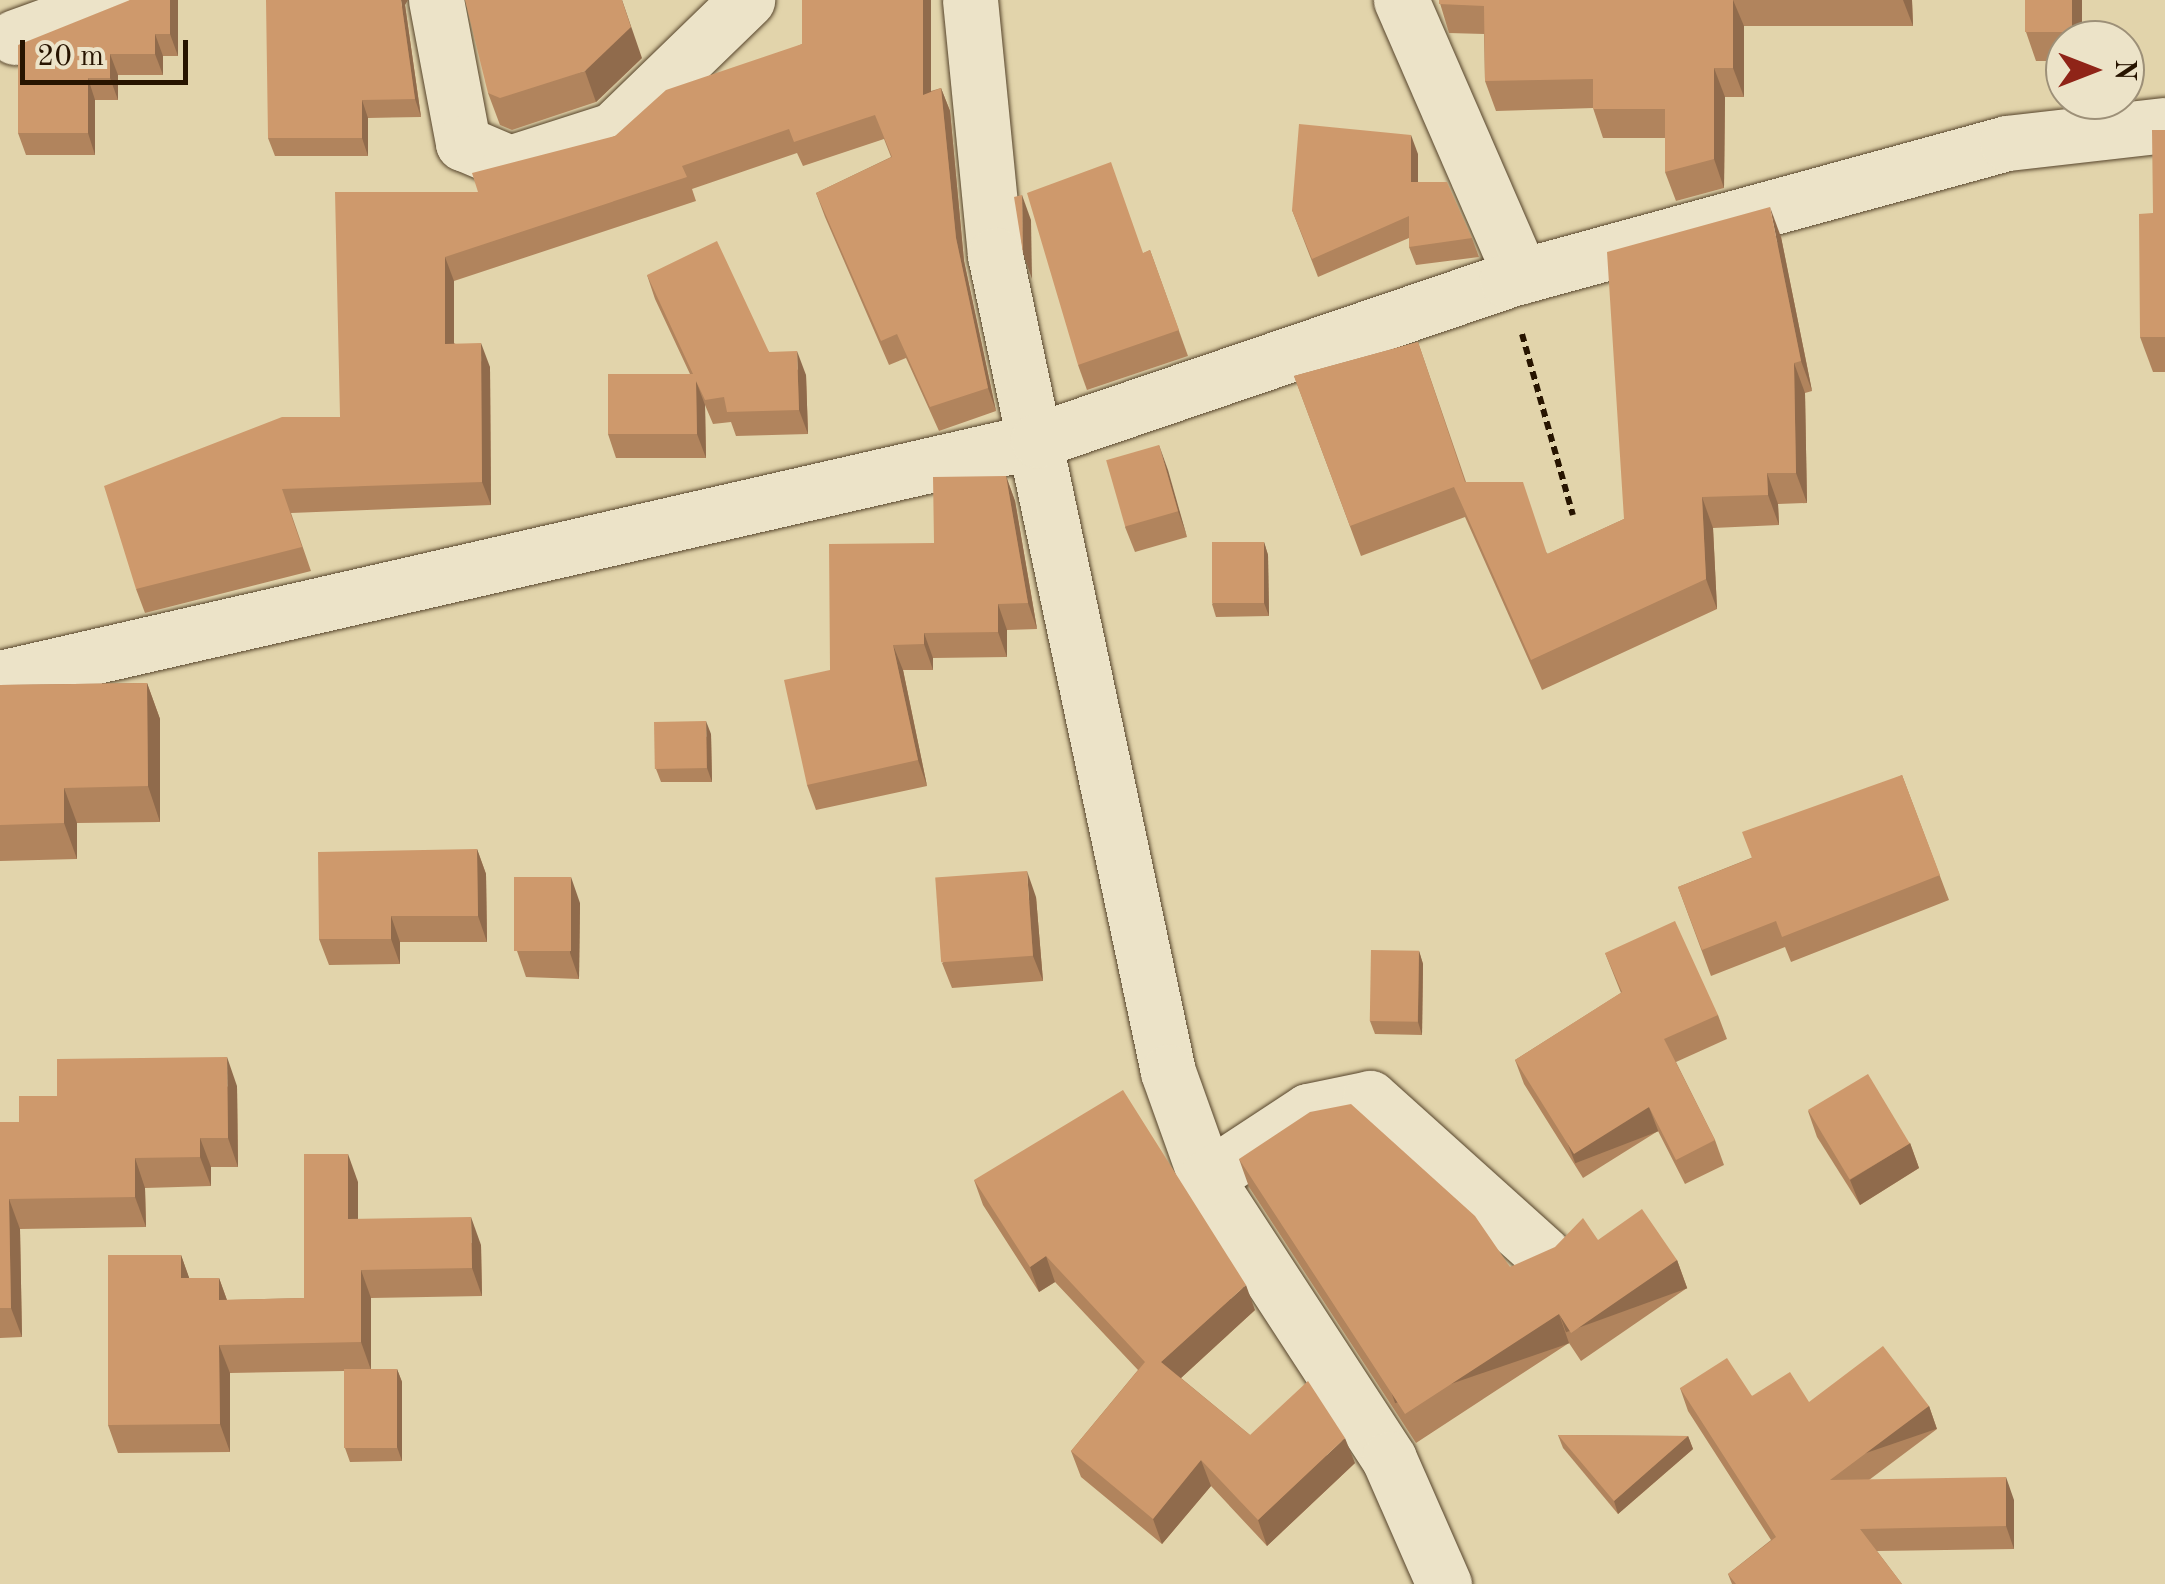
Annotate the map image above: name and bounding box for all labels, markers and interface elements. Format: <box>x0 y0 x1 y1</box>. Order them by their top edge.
scale bar <box>25 20 192 82</box>
north arrow <box>2045 20 2145 120</box>
text: 20 m <box>37 42 104 72</box>
text: N <box>2109 59 2137 81</box>

